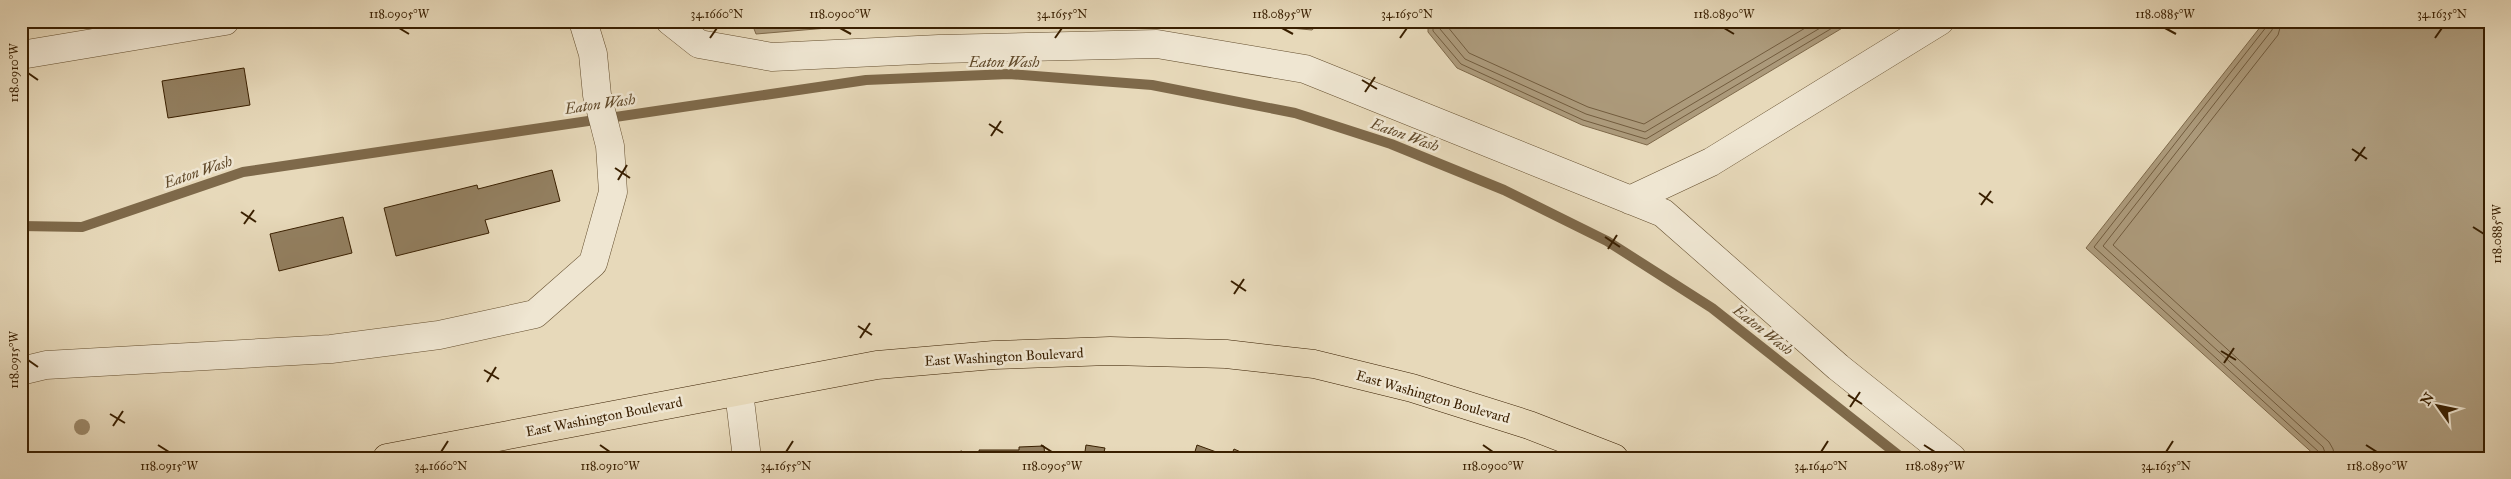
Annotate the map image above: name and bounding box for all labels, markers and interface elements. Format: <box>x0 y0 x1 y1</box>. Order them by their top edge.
text: 118.0905°W <box>369 7 430 21</box>
text: 34.1660°N <box>691 7 743 21</box>
text: 118.0900°W <box>809 7 871 21</box>
text: 34.1655°N <box>1037 7 1087 21</box>
text: 118.0895°W <box>1252 7 1312 21</box>
text: 34.1650°N <box>1381 7 1433 21</box>
text: 118.0890°W <box>1694 7 1755 21</box>
text: 118.0885°W <box>2135 7 2195 21</box>
text: 34.1635°N <box>2417 7 2467 21</box>
text: 118.0910°W <box>7 43 21 103</box>
water label: Eaton Wash <box>967 53 1040 71</box>
water label: Eaton Wash <box>563 90 637 118</box>
water label: Eaton Wash <box>1368 114 1442 156</box>
water label: Eaton Wash <box>160 152 235 192</box>
text: 118.0885°W <box>2490 204 2504 264</box>
water label: Eaton Wash <box>1729 300 1797 359</box>
text: 118.0915°W <box>7 331 21 389</box>
street label: East Washington Boulevard <box>924 344 1084 370</box>
street label: East Washington Boulevard <box>1354 367 1512 427</box>
north arrow <box>2414 382 2464 432</box>
text: N <box>2417 389 2438 409</box>
street label: East Washington Boulevard <box>524 393 684 441</box>
text: 118.0915°W <box>140 459 198 473</box>
text: 34.1660°N <box>415 459 467 473</box>
text: 118.0910°W <box>580 459 640 473</box>
text: 34.1655°N <box>761 459 811 473</box>
text: 118.0905°W <box>1022 459 1083 473</box>
text: 118.0900°W <box>1462 459 1524 473</box>
text: 34.1640°N <box>1794 459 1848 473</box>
text: 118.0895°W <box>1905 459 1965 473</box>
text: 34.1635°N <box>2141 459 2191 473</box>
text: 118.0890°W <box>2347 459 2408 473</box>

